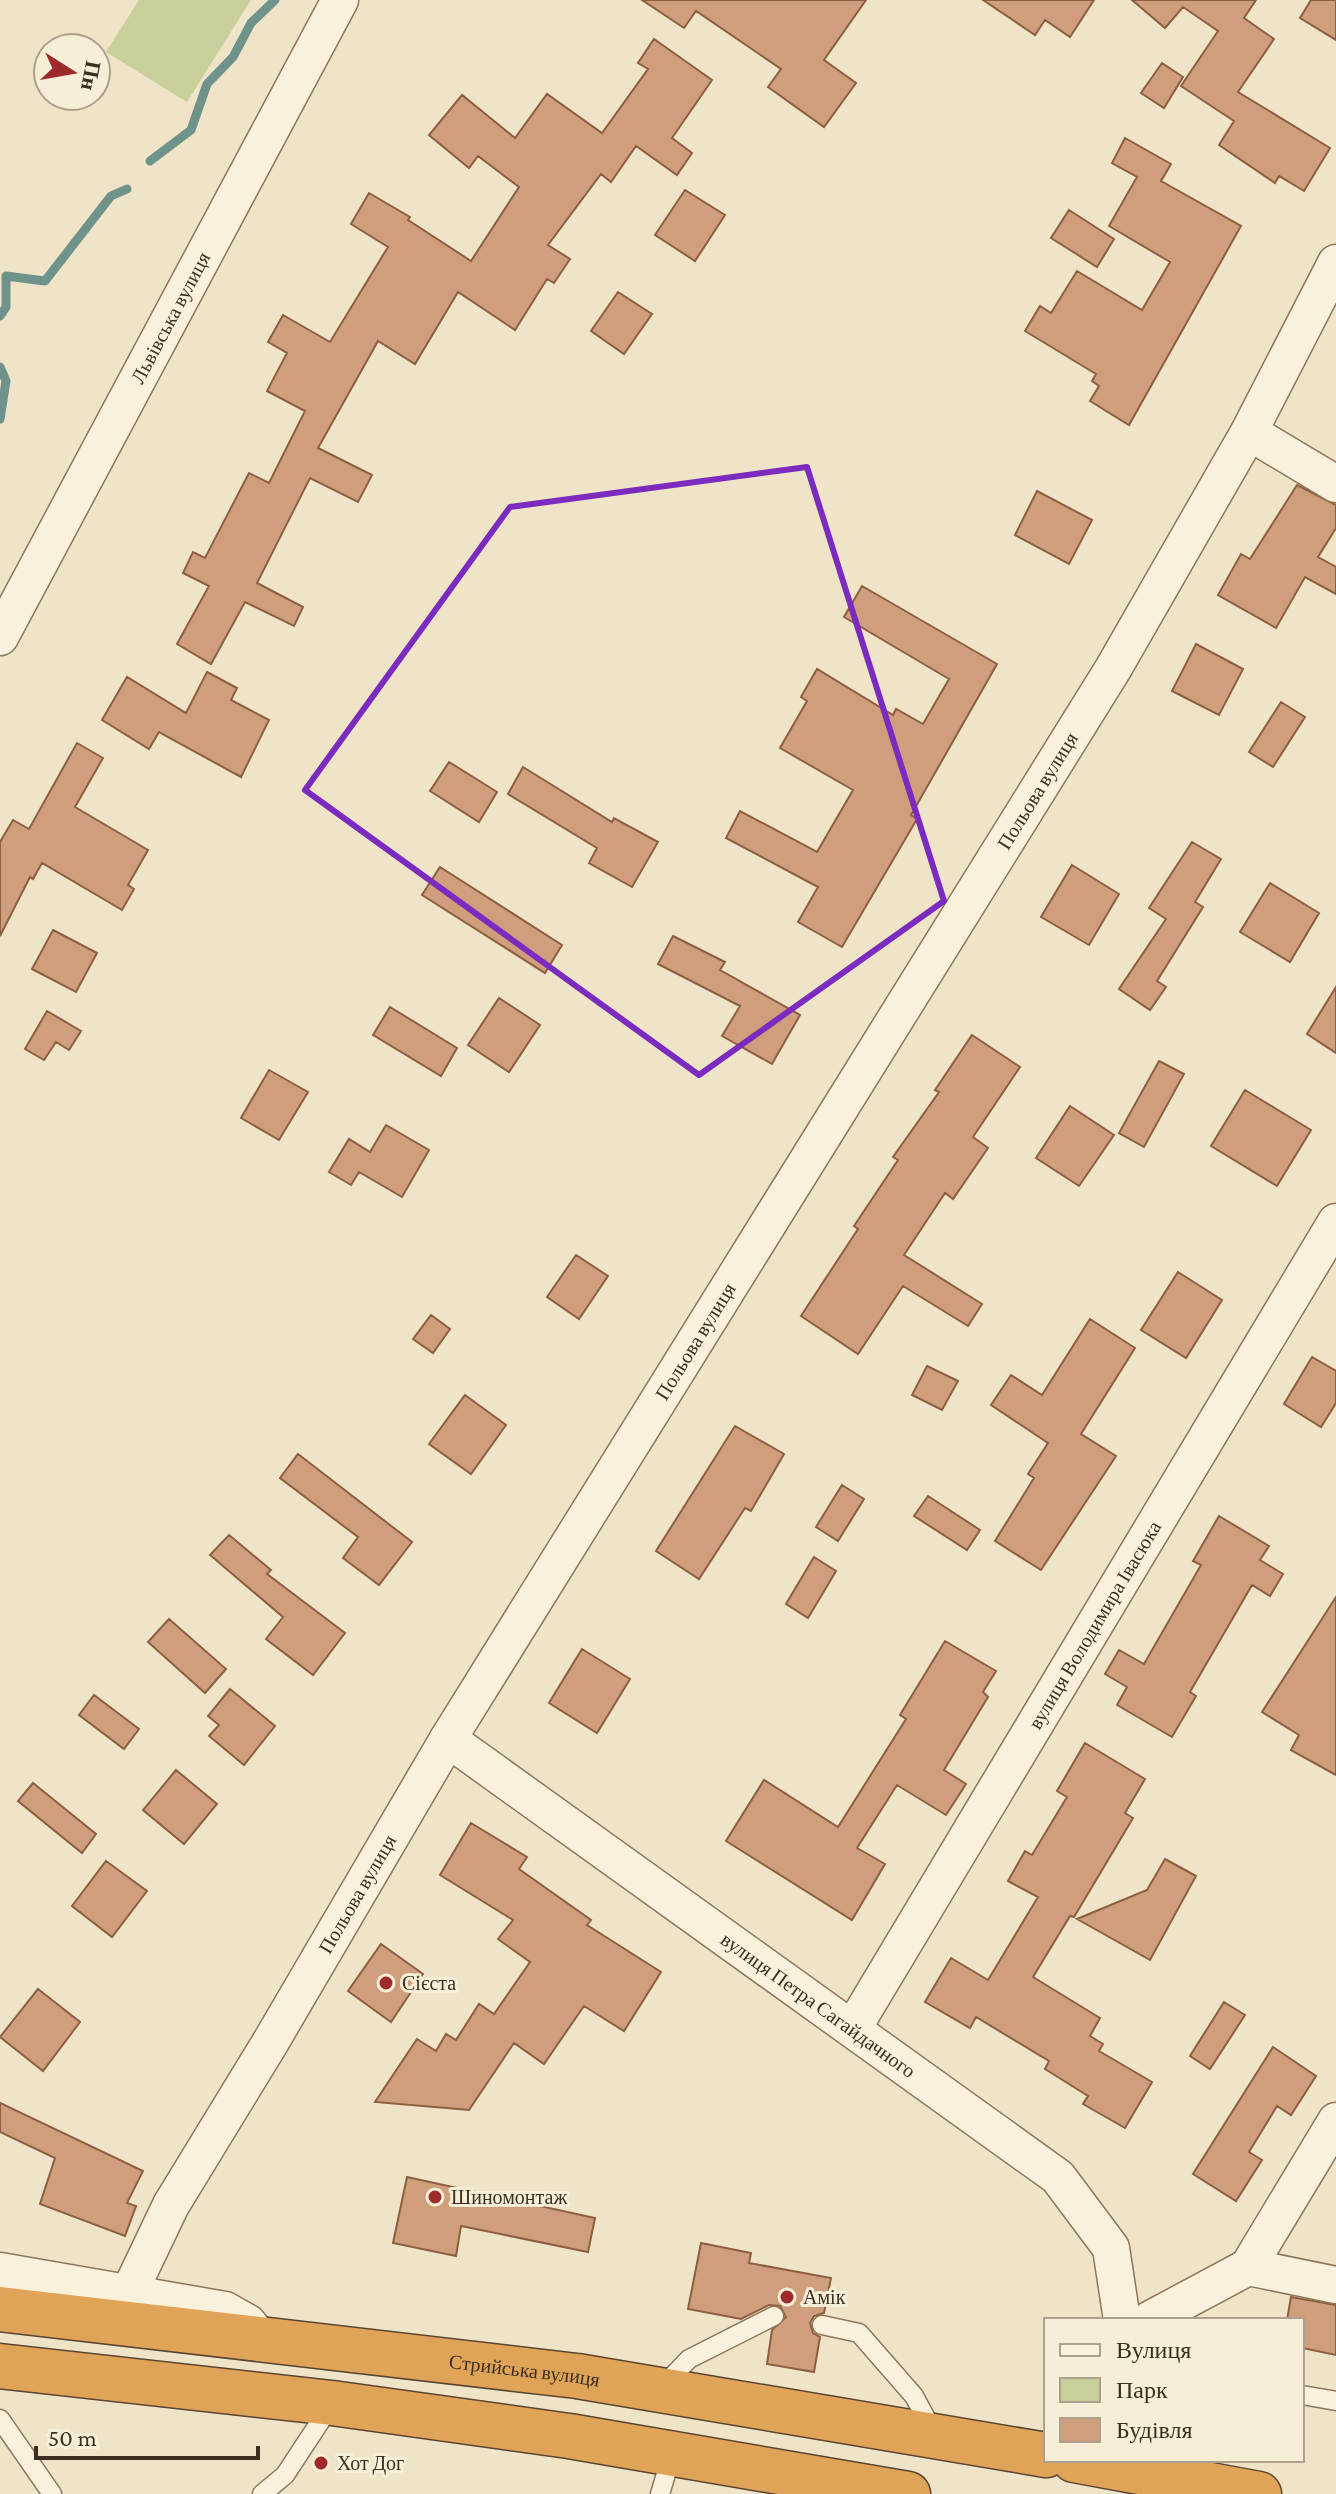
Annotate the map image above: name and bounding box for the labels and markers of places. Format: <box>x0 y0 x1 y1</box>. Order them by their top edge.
place label: Сієста <box>402 1972 456 1994</box>
marker: Сієста <box>377 1974 395 1992</box>
place label: Шиномонтаж <box>451 2186 567 2208</box>
marker: Шиномонтаж <box>426 2188 444 2206</box>
place label: Амік <box>803 2286 846 2308</box>
marker: Амік <box>778 2288 796 2306</box>
place label: Хот Дог <box>337 2452 404 2475</box>
marker: Хот Дог <box>312 2454 330 2472</box>

